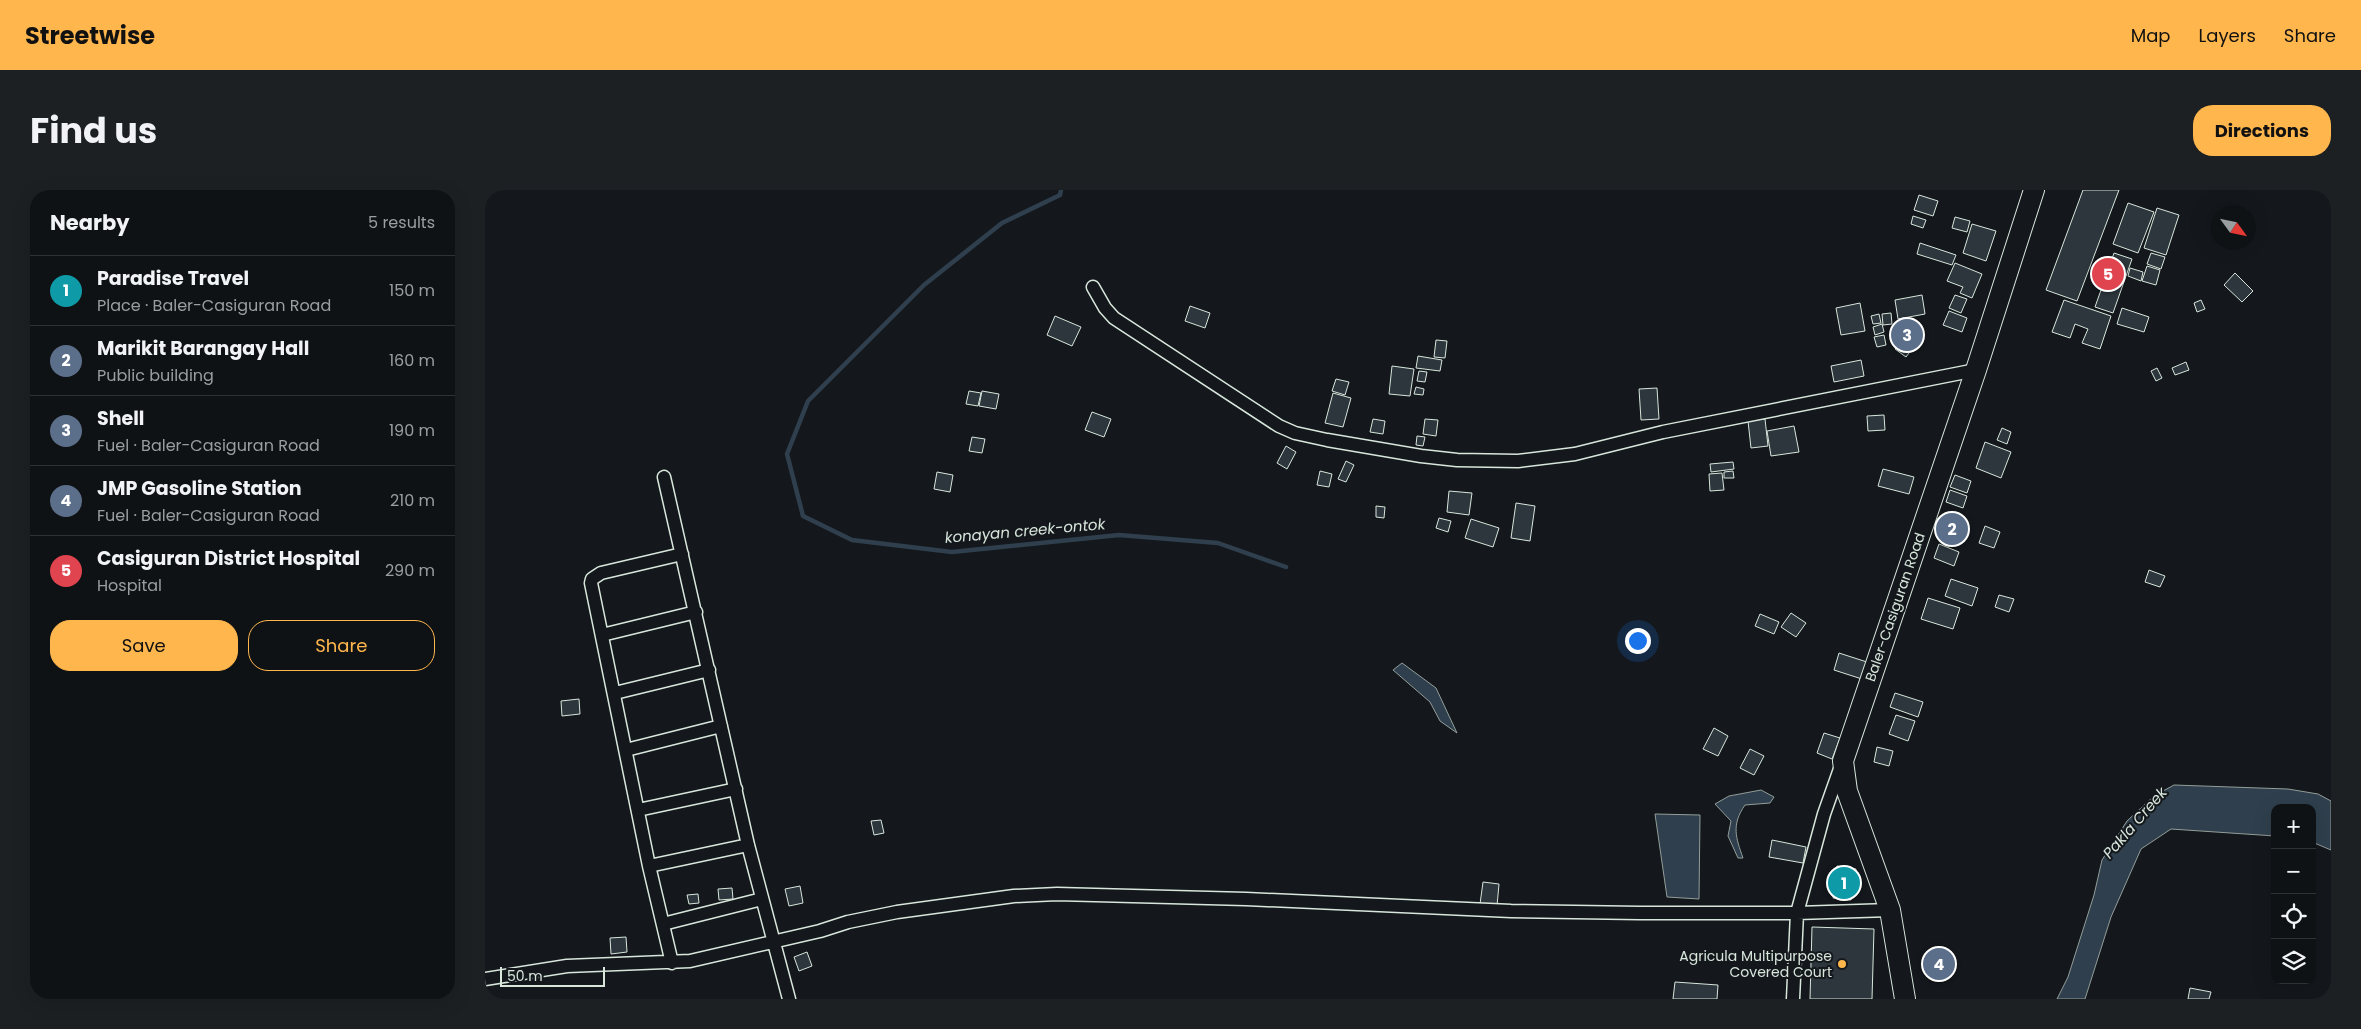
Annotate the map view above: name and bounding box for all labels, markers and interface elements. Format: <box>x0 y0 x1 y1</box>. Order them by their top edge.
text: Streetwise <box>25 19 155 52</box>
text: Map <box>2131 23 2171 48</box>
text: Layers <box>2199 23 2256 48</box>
text: Share <box>2284 23 2336 48</box>
button: Directions <box>2193 105 2331 156</box>
text: Find us <box>30 106 157 155</box>
north arrow <box>2211 205 2256 250</box>
text: Nearby <box>50 208 130 237</box>
text: 5 results <box>368 211 435 234</box>
pin: 5 <box>2092 255 2124 293</box>
text: Paradise Travel <box>97 265 249 292</box>
text: 1 <box>63 279 69 302</box>
text: 150 m <box>389 279 435 302</box>
text: Place · Baler-Casiguran Road <box>97 294 331 317</box>
pin: 3 <box>1891 316 1923 354</box>
text: Marikit Barangay Hall <box>97 335 309 362</box>
text: 2 <box>61 349 71 372</box>
text: 160 m <box>389 349 435 372</box>
text: Public building <box>97 364 214 387</box>
text: Shell <box>97 405 144 432</box>
text: 3 <box>61 419 71 442</box>
text: 190 m <box>389 419 435 442</box>
text: Fuel · Baler-Casiguran Road <box>97 434 320 457</box>
text: JMP Gasoline Station <box>97 475 302 502</box>
text: 4 <box>61 489 71 512</box>
text: 210 m <box>390 489 435 512</box>
text: Fuel · Baler-Casiguran Road <box>97 504 320 527</box>
pin: 2 <box>1936 510 1968 548</box>
water label: konayan creek-ontok <box>944 513 1107 548</box>
street label: Baler-Casiguran Road <box>1860 530 1930 684</box>
text: Casiguran District Hospital <box>97 545 360 572</box>
text: 5 <box>61 559 71 582</box>
text: 290 m <box>385 559 435 582</box>
text: Hospital <box>97 574 162 597</box>
button: Save <box>50 620 238 671</box>
button: Share <box>248 620 435 671</box>
your location <box>1625 628 1651 654</box>
water label: Pakla Creek <box>2098 781 2172 863</box>
map controls <box>2271 804 2316 984</box>
button: + <box>2271 804 2316 849</box>
button: − <box>2271 849 2316 894</box>
pin: 1 <box>1828 864 1860 902</box>
button: locate <box>2271 894 2316 939</box>
button: layers <box>2271 939 2316 984</box>
pin: 4 <box>1923 945 1955 983</box>
place label: Agricula Multipurpose Covered Court <box>1679 946 1832 982</box>
marker: Agricula Multipurpose Covered Court <box>1836 958 1848 970</box>
scale bar <box>500 964 605 987</box>
text: 50 m <box>507 966 543 986</box>

